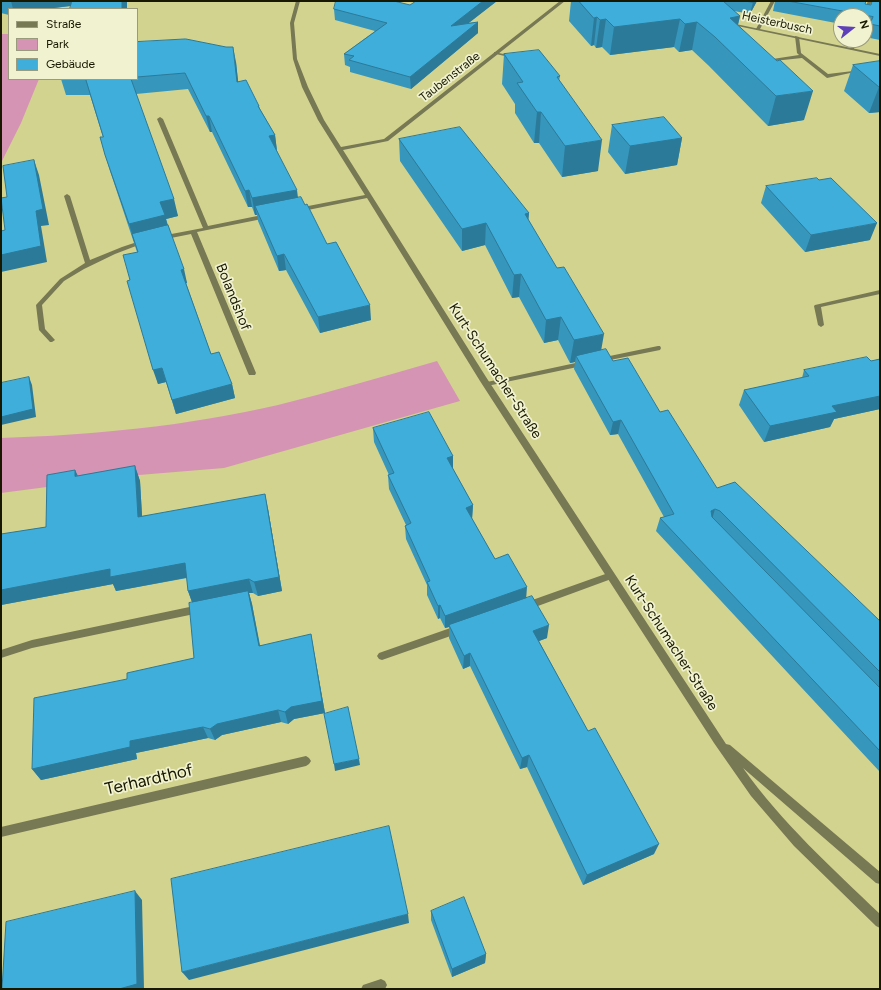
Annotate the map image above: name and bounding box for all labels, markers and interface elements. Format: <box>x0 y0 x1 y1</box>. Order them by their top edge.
legend <box>8 8 138 80</box>
north arrow <box>833 8 873 48</box>
street label: Heisterbusch <box>741 9 813 37</box>
text: Straße <box>46 17 81 31</box>
text: N <box>857 19 871 31</box>
text: Park <box>46 37 69 51</box>
street label: Taubenstraße <box>417 49 483 105</box>
text: Gebäude <box>46 57 95 71</box>
street label: Bolandshof <box>212 261 254 333</box>
street label: Kurt-Schumacher-Straße <box>445 300 545 442</box>
street label: Kurt-Schumacher-Straße <box>621 572 721 714</box>
street label: Terhardthof <box>103 760 195 800</box>

